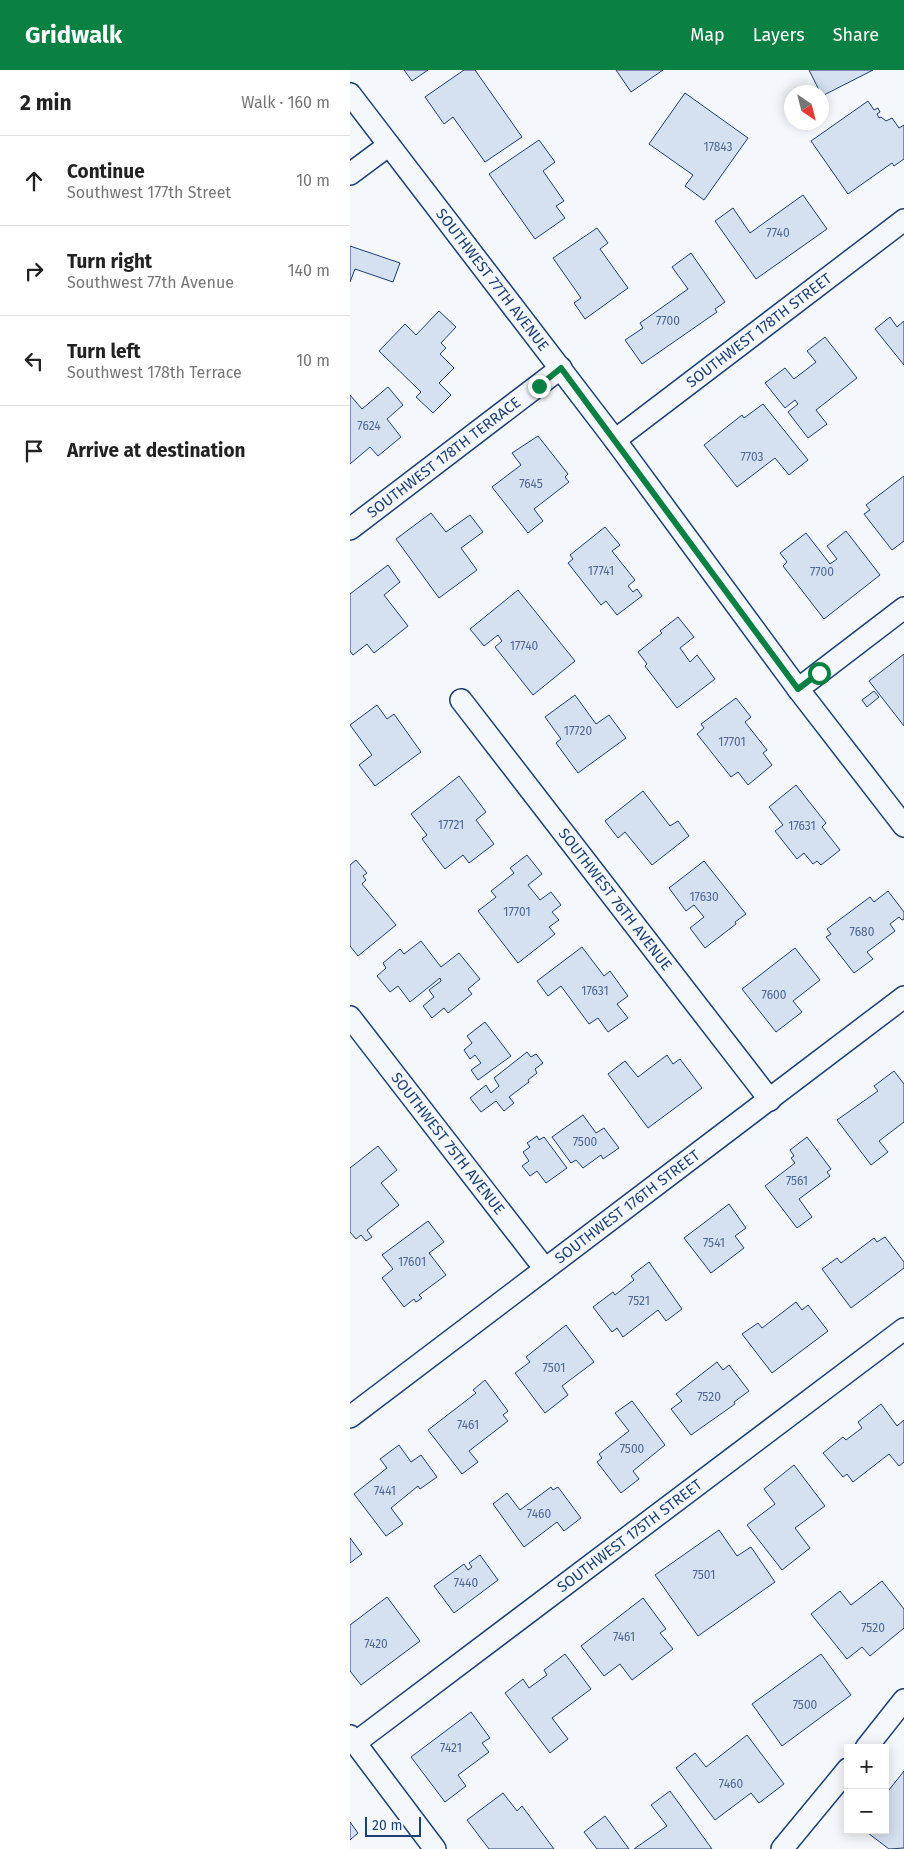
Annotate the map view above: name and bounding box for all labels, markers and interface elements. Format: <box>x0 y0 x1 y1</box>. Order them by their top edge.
text: Gridwalk <box>25 21 122 49</box>
text: Map <box>690 24 725 46</box>
text: Layers <box>753 24 805 46</box>
text: Share <box>833 24 879 46</box>
north arrow <box>784 85 829 130</box>
text: 2 min <box>20 90 72 116</box>
text: Walk · 160 m <box>241 93 330 112</box>
house number: 17843 <box>703 140 733 154</box>
text: Continue <box>67 160 145 183</box>
icon: ahead <box>20 167 48 195</box>
text: 10 m <box>296 171 330 190</box>
text: Southwest 177th Street <box>67 183 231 202</box>
street label: SOUTHWEST 77TH AVENUE <box>432 205 553 355</box>
house number: 7740 <box>766 226 790 240</box>
text: Turn right <box>67 250 152 273</box>
icon: right <box>20 257 48 285</box>
text: 140 m <box>288 261 330 280</box>
street label: SOUTHWEST 178TH STREET <box>683 269 835 391</box>
text: Southwest 77th Avenue <box>67 273 234 292</box>
house number: 7700 <box>656 314 680 328</box>
text: Turn left <box>67 340 141 363</box>
icon: left <box>20 347 48 375</box>
text: 10 m <box>296 351 330 370</box>
text: Southwest 178th Terrace <box>67 363 242 382</box>
route end <box>528 375 551 398</box>
street label: SOUTHWEST 178TH TERRACE <box>364 393 524 522</box>
house number: 7624 <box>357 419 381 433</box>
icon: arrive <box>20 437 48 465</box>
text: Arrive at destination <box>67 439 246 462</box>
house number: 7703 <box>740 450 764 464</box>
house number: 7645 <box>519 477 543 491</box>
house number: 17741 <box>588 564 614 578</box>
house number: 7700 <box>810 565 834 579</box>
house number: 17740 <box>510 639 539 653</box>
route start <box>808 662 831 685</box>
house number: 17720 <box>564 724 592 738</box>
house number: 17701 <box>718 735 746 749</box>
house number: 17721 <box>438 818 464 832</box>
house number: 17631 <box>788 819 816 833</box>
street label: SOUTHWEST 76TH AVENUE <box>554 825 676 974</box>
house number: 17630 <box>689 890 719 904</box>
house number: 17701 <box>503 905 531 919</box>
house number: 7680 <box>850 925 875 939</box>
house number: 17631 <box>581 984 609 998</box>
house number: 7600 <box>762 988 787 1002</box>
street label: SOUTHWEST 75TH AVENUE <box>387 1069 508 1218</box>
house number: 7500 <box>573 1135 598 1149</box>
street label: SOUTHWEST 176TH STREET <box>551 1146 703 1267</box>
house number: 7561 <box>786 1174 808 1188</box>
house number: 7541 <box>703 1236 725 1250</box>
house number: 17601 <box>398 1255 426 1269</box>
house number: 7521 <box>628 1294 650 1308</box>
house number: 7501 <box>543 1361 565 1375</box>
house number: 7520 <box>697 1390 721 1404</box>
house number: 7461 <box>457 1418 479 1432</box>
house number: 7500 <box>620 1442 645 1456</box>
street label: SOUTHWEST 175TH STREET <box>554 1475 706 1596</box>
house number: 7441 <box>374 1484 396 1498</box>
house number: 7460 <box>527 1507 551 1521</box>
house number: 7501 <box>693 1568 715 1582</box>
house number: 7440 <box>454 1576 478 1590</box>
house number: 7520 <box>861 1621 885 1635</box>
house number: 7461 <box>613 1630 635 1644</box>
house number: 7420 <box>364 1637 388 1651</box>
house number: 7500 <box>793 1698 818 1712</box>
house number: 7421 <box>440 1741 462 1755</box>
map controls <box>844 1744 889 1834</box>
button: + <box>844 1744 889 1789</box>
house number: 7460 <box>719 1777 743 1791</box>
button: − <box>844 1789 889 1834</box>
scale bar <box>365 1814 421 1837</box>
text: 20 m <box>372 1817 402 1834</box>

